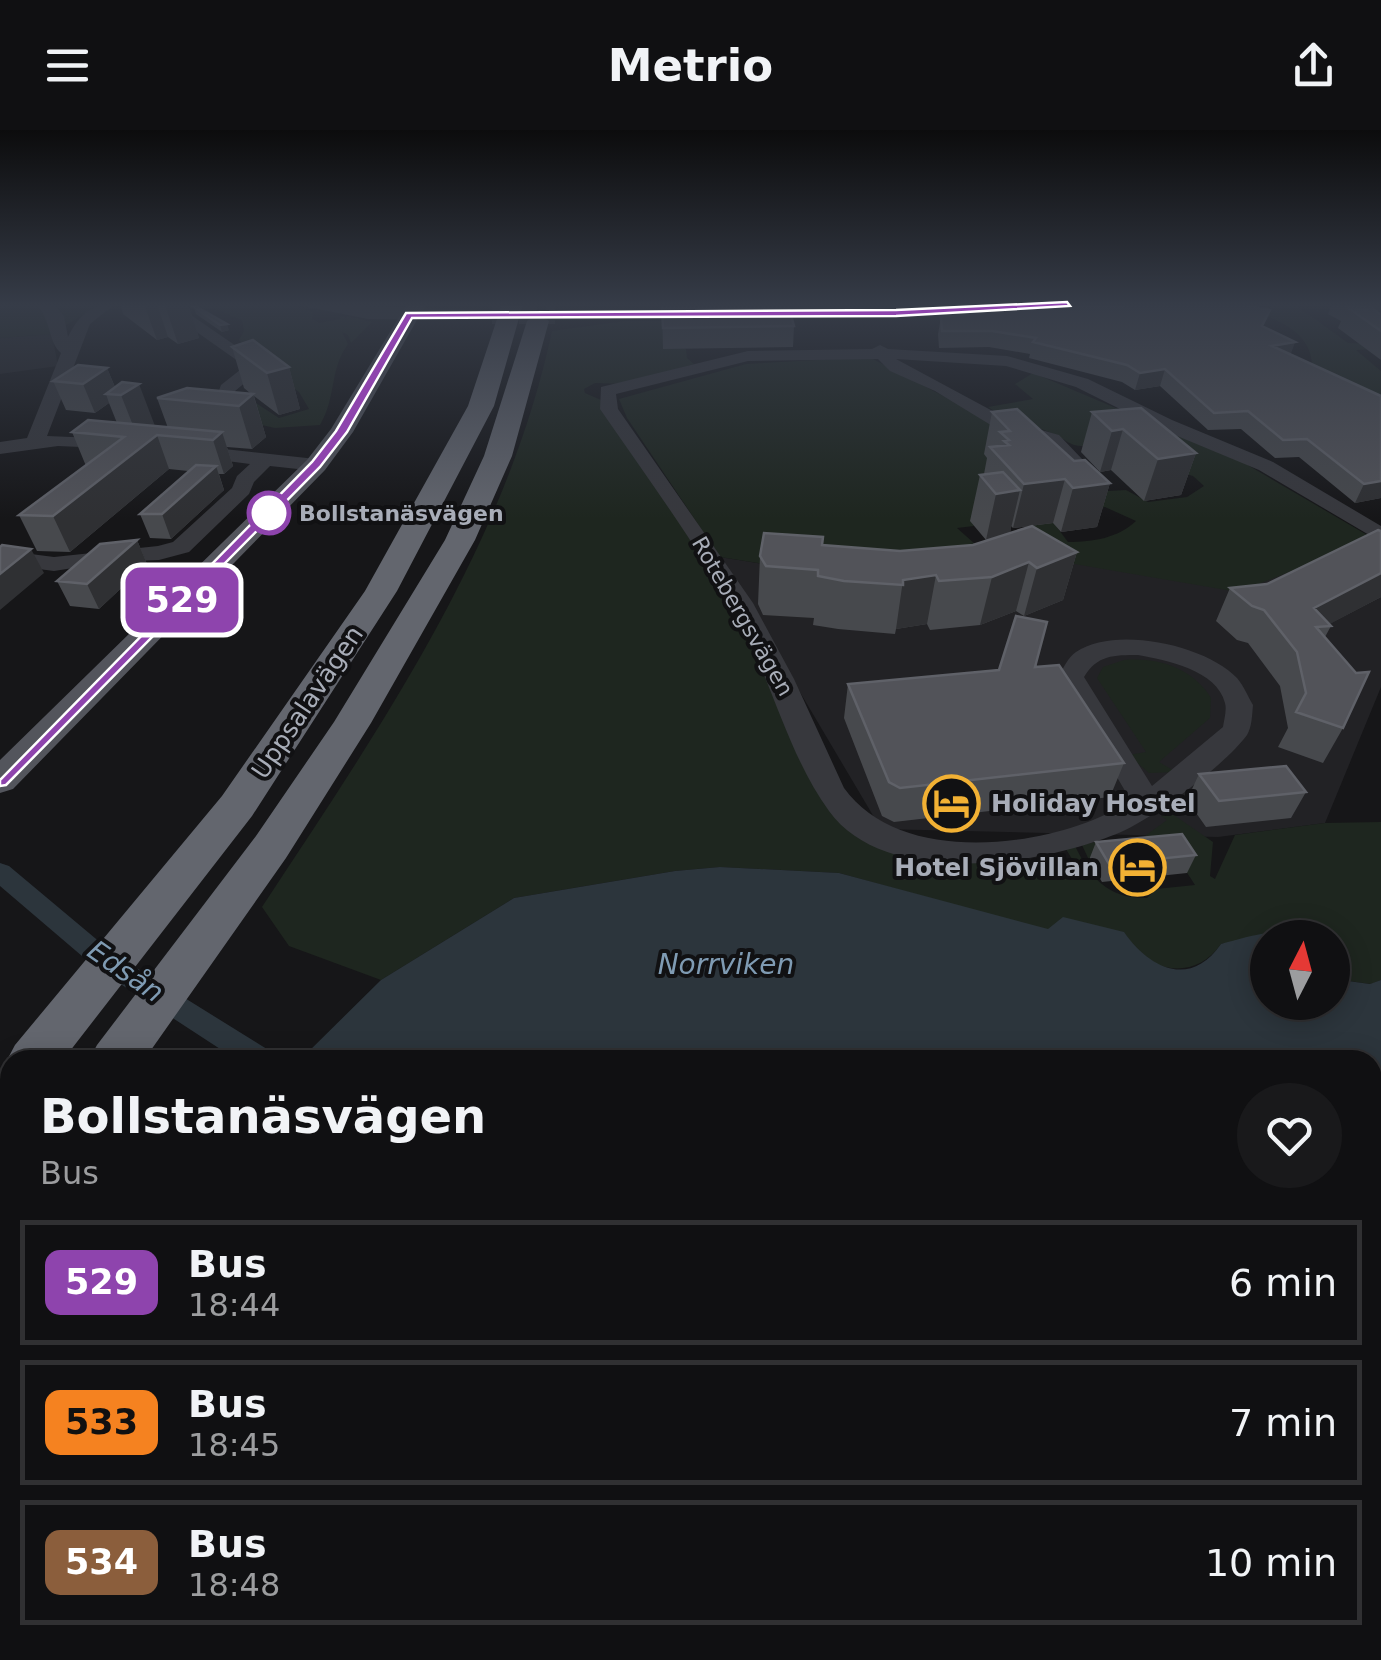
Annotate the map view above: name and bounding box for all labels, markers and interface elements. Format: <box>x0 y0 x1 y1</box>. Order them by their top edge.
icon: menu <box>40 38 95 93</box>
icon: share <box>1286 38 1341 93</box>
text: Metrio <box>608 39 773 92</box>
marker: Bollstanäsvägen <box>248 492 290 534</box>
place label: Bollstanäsvägen <box>299 501 504 526</box>
street label: Rotebergsvägen <box>687 532 798 700</box>
line badge: 529 <box>124 568 240 632</box>
text: 529 <box>145 580 219 620</box>
street label: Uppsalavägen <box>246 620 369 784</box>
hotel icon: Holiday Hostel <box>922 773 982 833</box>
place label: Holiday Hostel <box>991 789 1196 818</box>
hotel icon: Hotel Sjövillan <box>1108 837 1168 897</box>
place label: Hotel Sjövillan <box>894 853 1099 882</box>
north arrow <box>1250 920 1350 1020</box>
map controls <box>1250 920 1350 1020</box>
water label: Edsån <box>81 934 170 1009</box>
water label: Norrviken <box>658 948 794 981</box>
button: heart <box>1237 1083 1342 1188</box>
text: Bollstanäsvägen <box>40 1088 486 1144</box>
text: Bus <box>40 1154 99 1192</box>
text: Bus <box>188 1242 267 1286</box>
text: 6 min <box>1229 1261 1337 1305</box>
text: 529 <box>65 1262 138 1302</box>
text: 18:44 <box>188 1286 280 1324</box>
text: Bus <box>188 1382 267 1426</box>
text: 7 min <box>1229 1401 1337 1445</box>
text: 533 <box>65 1402 138 1442</box>
text: 18:45 <box>188 1426 280 1464</box>
text: Bus <box>188 1522 267 1566</box>
text: 10 min <box>1205 1541 1337 1585</box>
text: 534 <box>65 1542 138 1582</box>
text: 18:48 <box>188 1566 280 1604</box>

